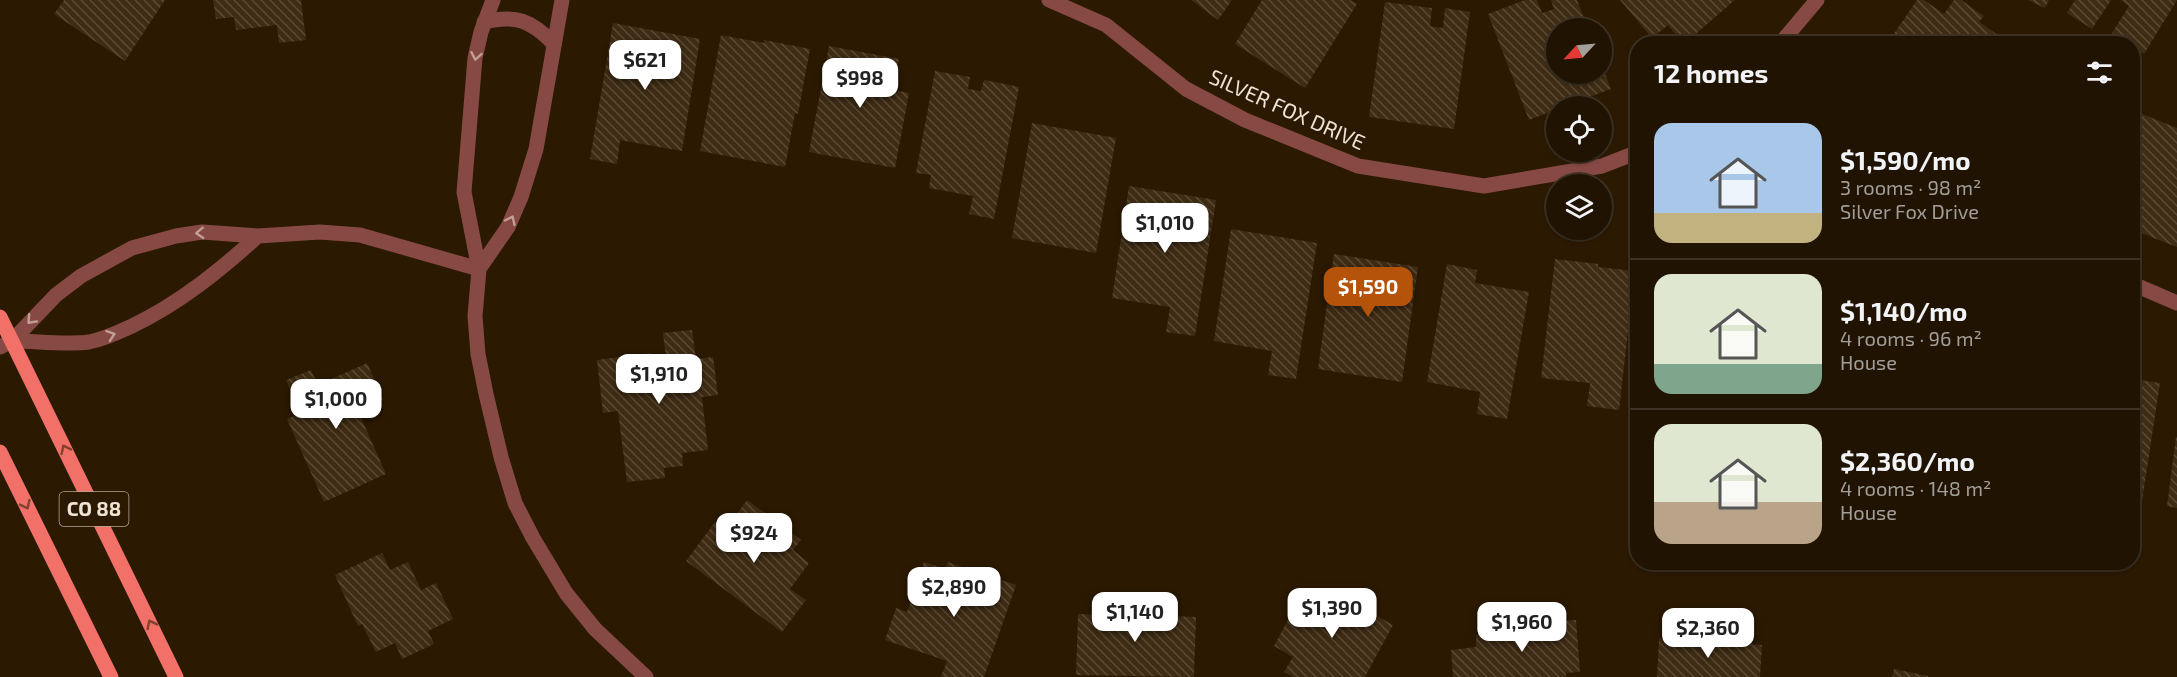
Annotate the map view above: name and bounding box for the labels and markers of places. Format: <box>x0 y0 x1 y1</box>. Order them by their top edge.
pin: $621 <box>609 40 681 91</box>
pin: $998 <box>824 58 896 109</box>
pin: $1,010 <box>1116 203 1214 254</box>
pin: $1,590 <box>1319 267 1417 318</box>
pin: $1,910 <box>610 354 708 405</box>
pin: $1,000 <box>287 379 385 430</box>
pin: $924 <box>718 513 790 564</box>
pin: $2,890 <box>905 567 1003 618</box>
pin: $1,390 <box>1283 588 1381 639</box>
pin: $1,140 <box>1086 592 1184 643</box>
pin: $1,960 <box>1473 602 1571 653</box>
pin: $2,360 <box>1659 608 1757 659</box>

